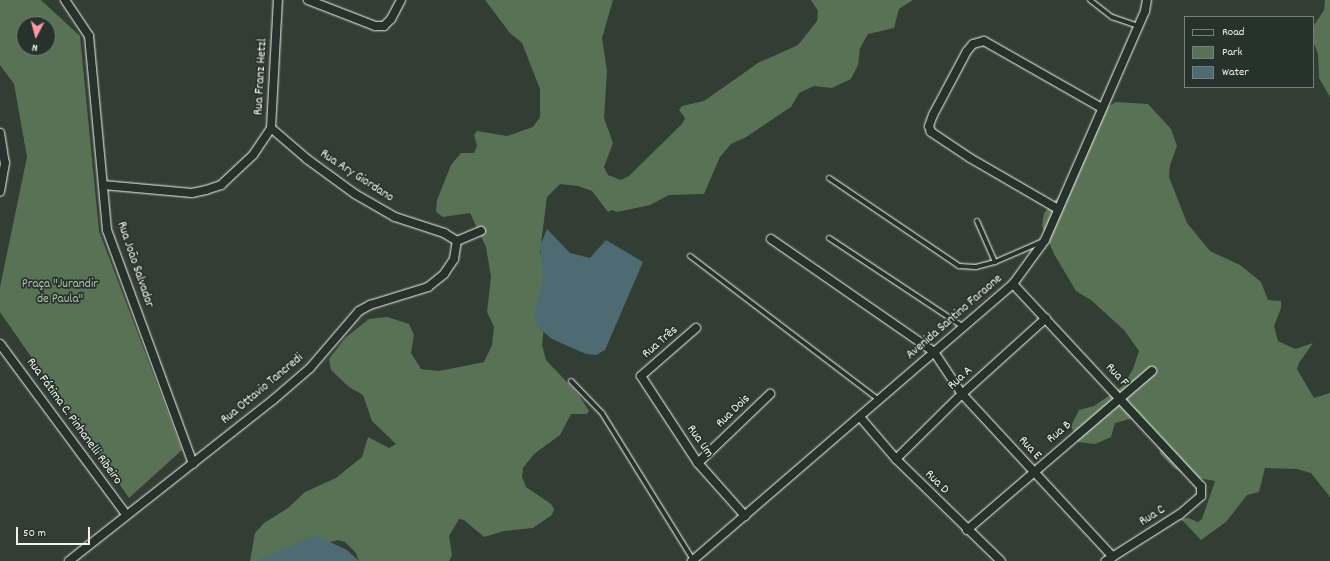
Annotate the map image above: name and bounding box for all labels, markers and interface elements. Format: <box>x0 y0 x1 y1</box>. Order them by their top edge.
north arrow <box>16 16 56 56</box>
legend <box>1184 16 1314 88</box>
text: Road <box>1222 24 1244 41</box>
street label: Rua Franz Hetzl <box>252 38 272 116</box>
text: N <box>31 39 38 55</box>
text: Park <box>1222 44 1242 61</box>
text: Water <box>1222 64 1249 81</box>
street label: Rua Ary Giordano <box>316 147 396 207</box>
street label: Rua João Salvador <box>112 220 156 310</box>
street label: Avenida Santino Faraone <box>904 272 1006 364</box>
park label: Praça "Jurandir de Paula" <box>22 278 98 309</box>
street label: Rua Três <box>640 323 682 363</box>
street label: Rua Ottavio Tancredi <box>219 351 307 429</box>
street label: Rua Fátima C. Pinhanelli Ribeiro <box>22 356 124 488</box>
street label: Rua F <box>1101 361 1131 391</box>
street label: Rua A <box>945 364 977 394</box>
street label: Rua Dois <box>714 392 754 432</box>
street label: Rua B <box>1045 418 1075 448</box>
street label: Rua Um <box>682 423 716 461</box>
street label: Rua E <box>1014 434 1044 464</box>
street label: Rua D <box>921 468 951 498</box>
street label: Rua C <box>1137 503 1169 531</box>
scale bar <box>18 519 92 545</box>
text: 50 m <box>23 525 46 542</box>

